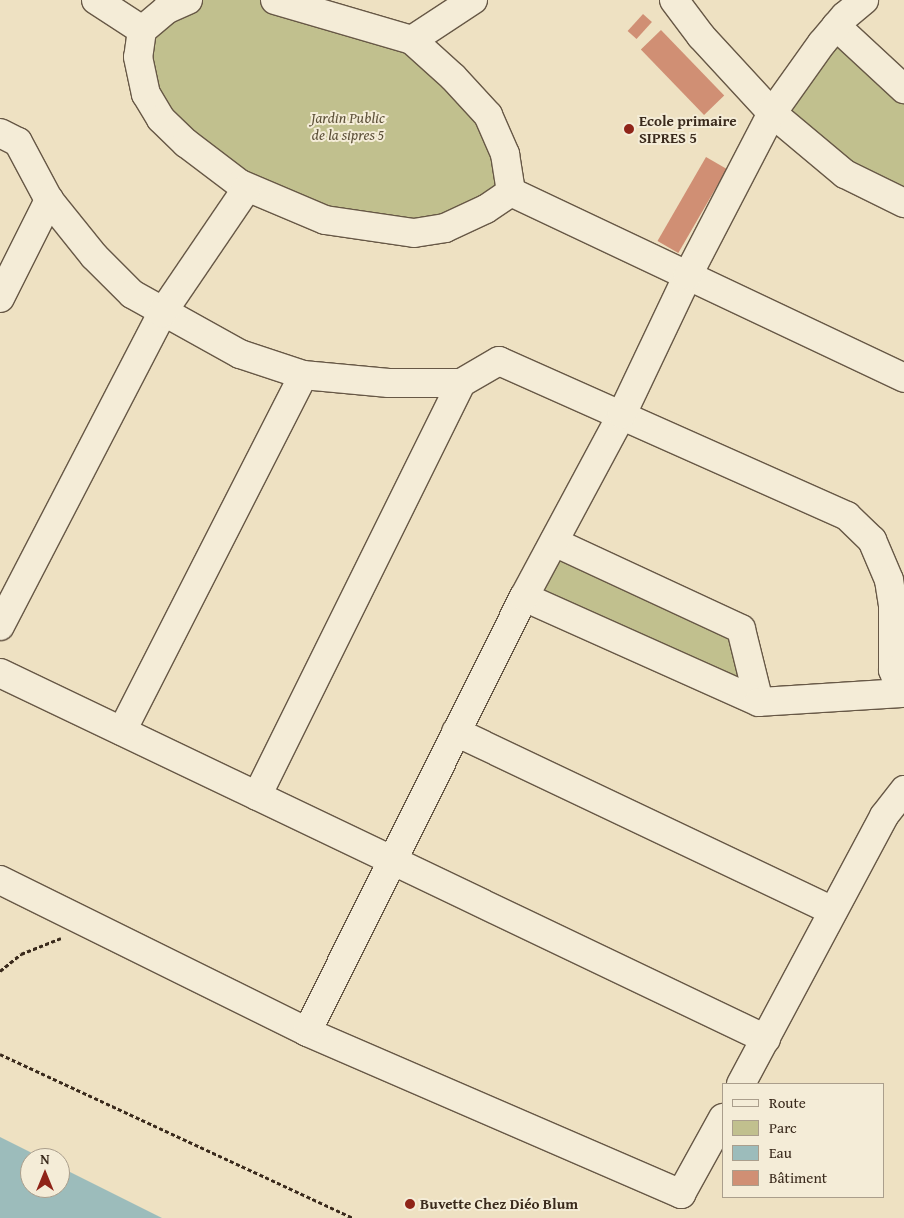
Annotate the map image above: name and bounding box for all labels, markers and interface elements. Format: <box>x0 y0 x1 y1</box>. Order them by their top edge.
park label: Jardin Public de la sipres 5 <box>311 108 385 143</box>
place label: Ecole primaire SIPRES 5 <box>639 111 737 146</box>
marker: Ecole primaire SIPRES 5 <box>623 123 635 135</box>
legend <box>722 1083 884 1198</box>
text: Route <box>769 1092 806 1113</box>
text: Parc <box>769 1117 797 1138</box>
text: Eau <box>769 1142 792 1163</box>
north arrow <box>20 1148 70 1198</box>
text: N <box>40 1149 50 1169</box>
text: Bâtiment <box>769 1167 827 1188</box>
place label: Buvette Chez Diéo Blum <box>420 1195 578 1213</box>
marker: Buvette Chez Diéo Blum <box>404 1198 416 1210</box>

